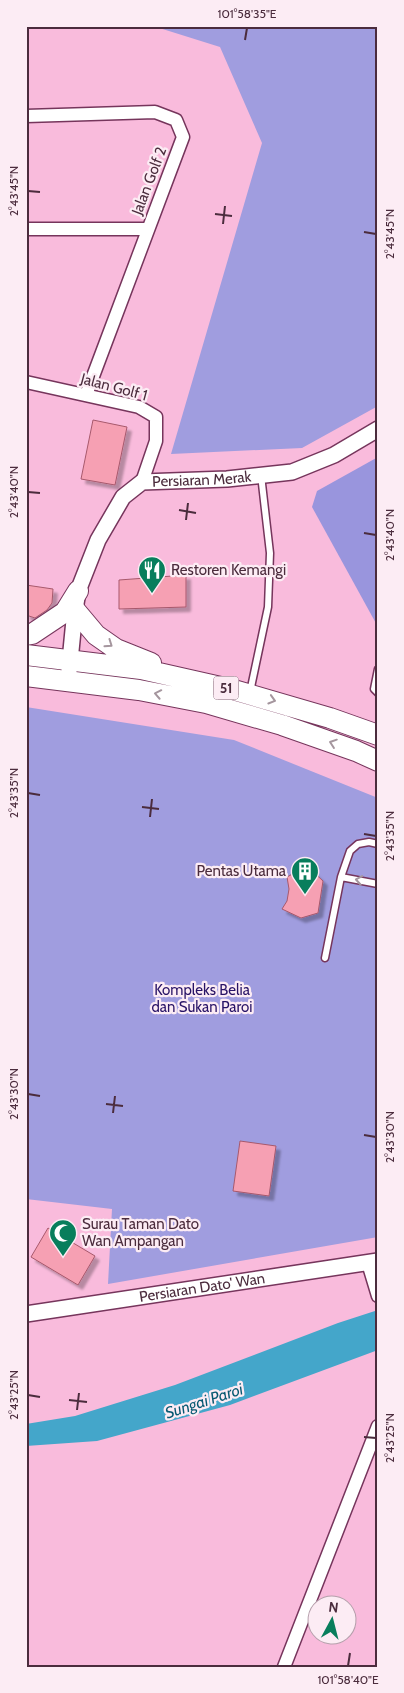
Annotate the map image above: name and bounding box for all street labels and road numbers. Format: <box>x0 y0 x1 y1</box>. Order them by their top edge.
street label: Jalan Golf 2 <box>127 144 170 218</box>
street label: Jalan Golf 1 <box>78 369 149 405</box>
street label: Persiaran Merak <box>152 467 252 491</box>
road number: 51 <box>214 676 238 700</box>
street label: Persiaran Dato' Wan <box>138 1269 266 1306</box>

